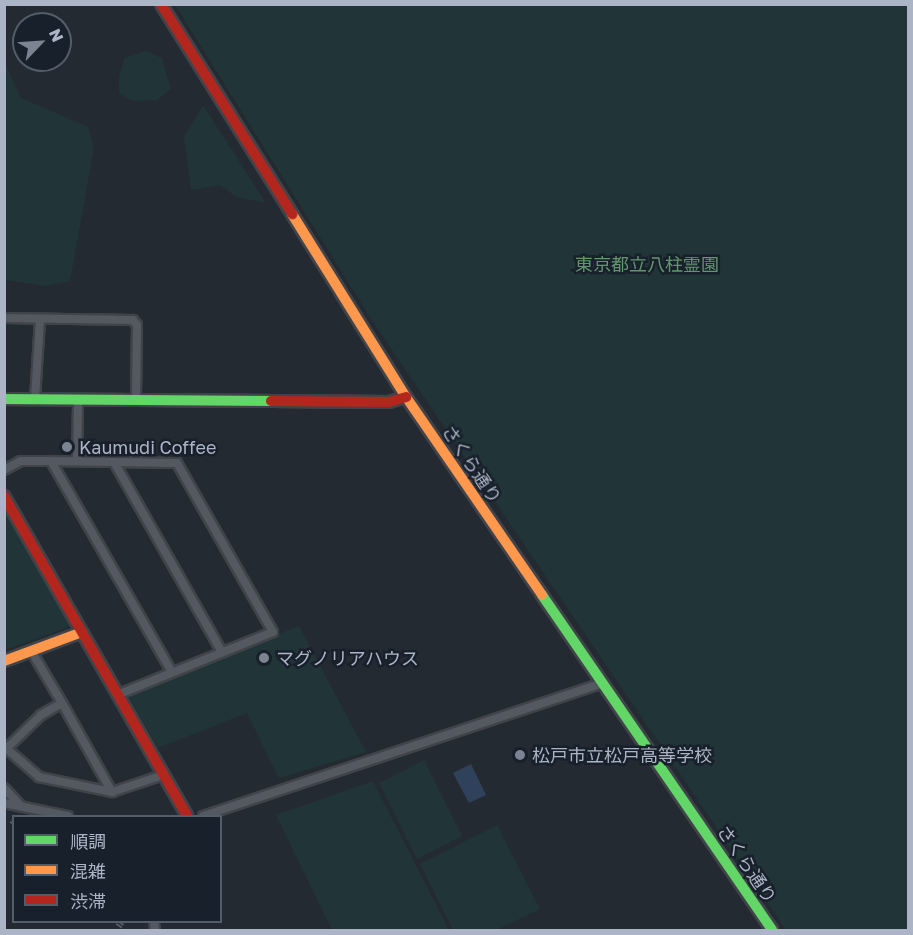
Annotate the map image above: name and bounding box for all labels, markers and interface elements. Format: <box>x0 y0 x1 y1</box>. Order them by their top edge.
north arrow <box>12 12 72 72</box>
text: N <box>45 25 68 45</box>
park label: 東京都立八柱霊園 <box>575 253 719 275</box>
street label: さくら通り <box>438 421 506 507</box>
place label: Kaumudi Coffee <box>79 436 216 458</box>
marker: Kaumudi Coffee <box>60 440 74 454</box>
place label: マグノリアハウス <box>276 647 420 669</box>
marker: マグノリアハウス <box>257 651 271 665</box>
place label: 松戸市立松戸高等学校 <box>532 744 712 766</box>
marker: 松戸市立松戸高等学校 <box>513 748 527 762</box>
legend <box>12 815 222 923</box>
street label: さくら通り <box>713 821 781 907</box>
text: 順調 <box>70 830 106 852</box>
text: 混雑 <box>70 860 106 882</box>
text: 渋滞 <box>70 890 106 912</box>

